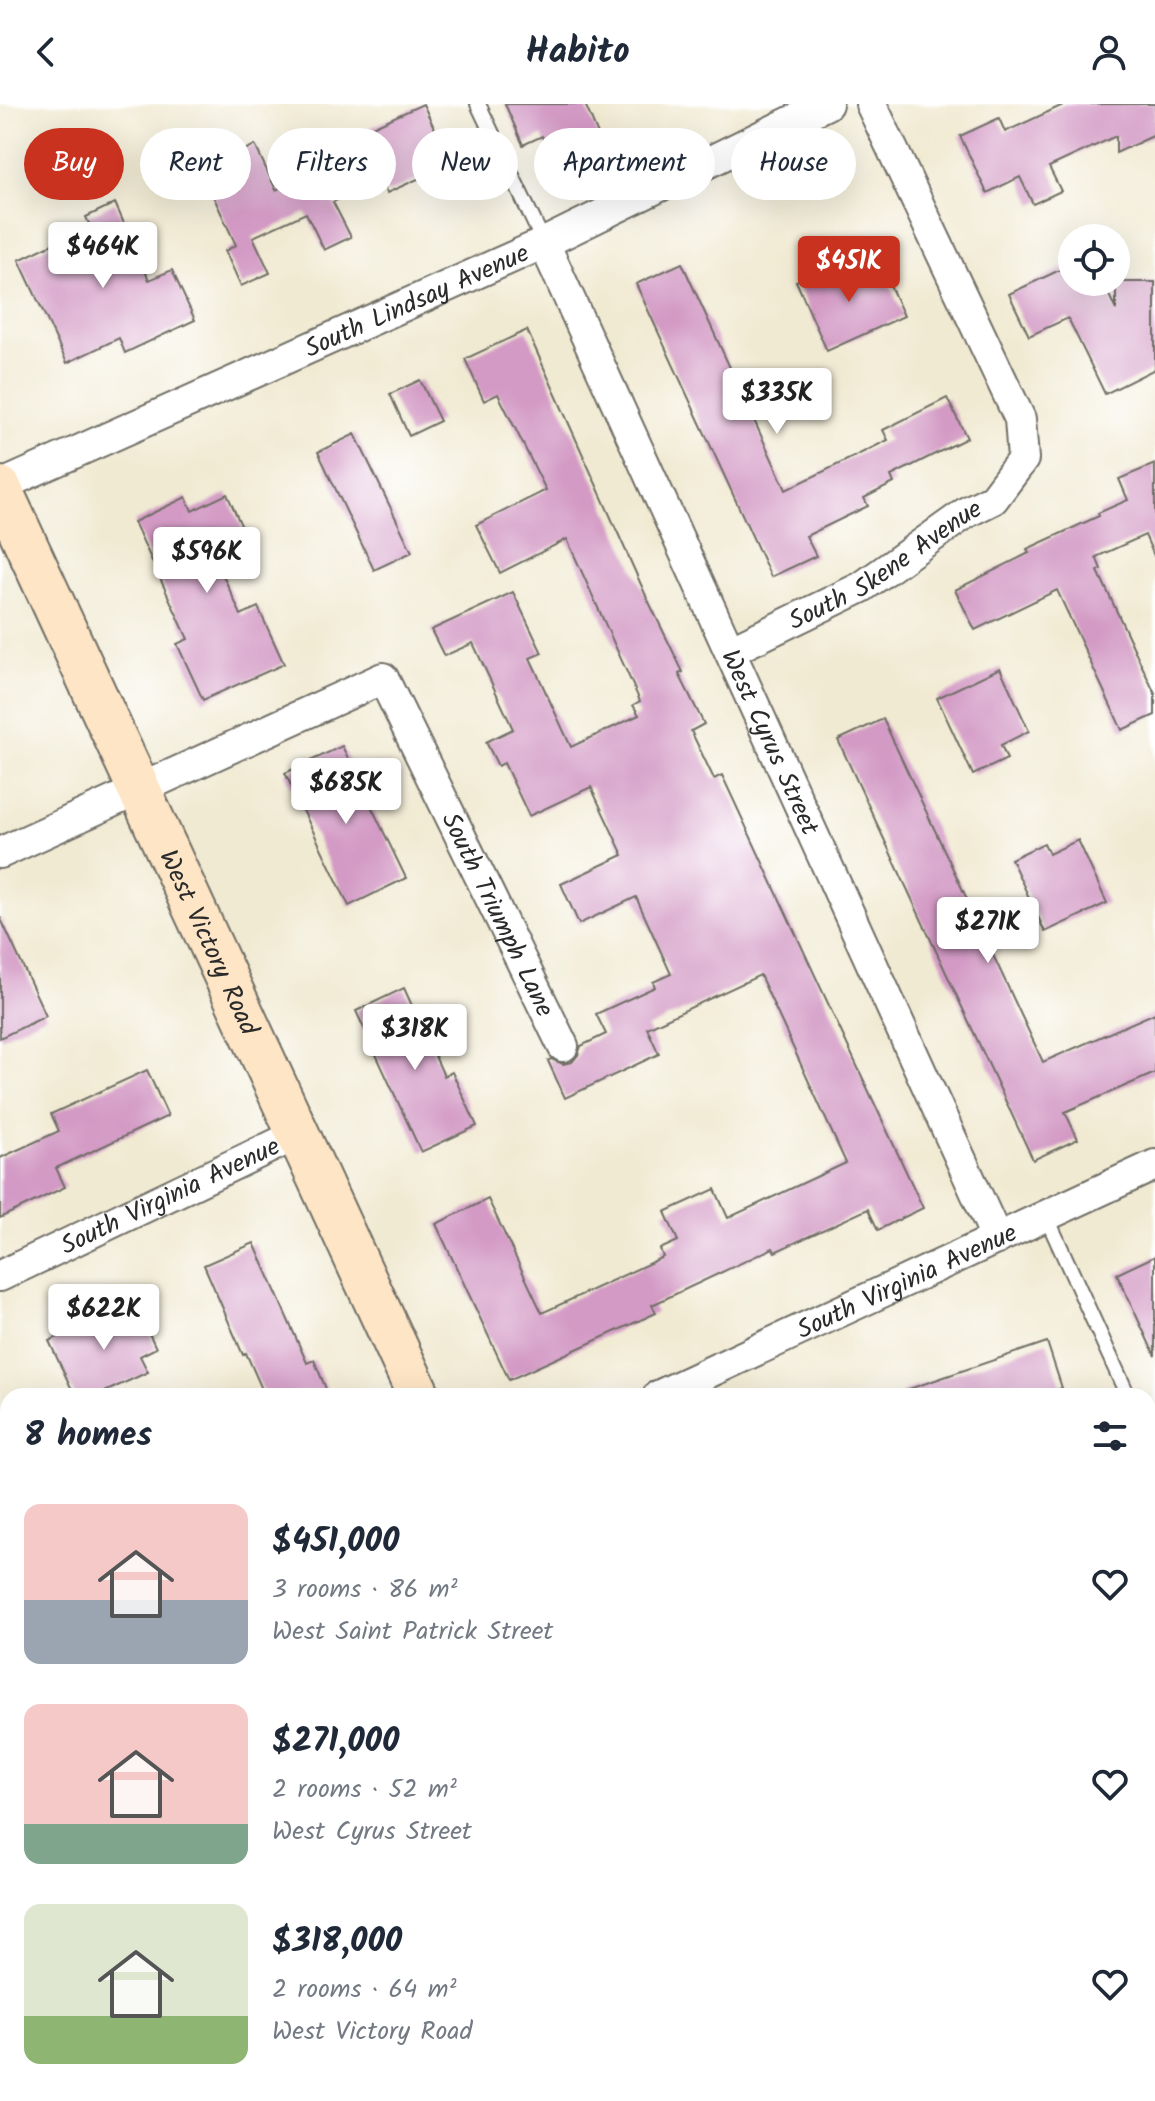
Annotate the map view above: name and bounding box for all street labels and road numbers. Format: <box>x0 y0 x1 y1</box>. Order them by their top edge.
street label: South Lindsay Avenue <box>298 233 537 370</box>
street label: South Skene Avenue <box>782 489 990 643</box>
street label: West Cyrus Street <box>709 643 830 843</box>
street label: South Triumph Lane <box>429 806 565 1025</box>
street label: West Victory Road <box>147 843 269 1044</box>
street label: South Virginia Avenue <box>54 1126 288 1267</box>
street label: South Virginia Avenue <box>790 1213 1025 1352</box>

